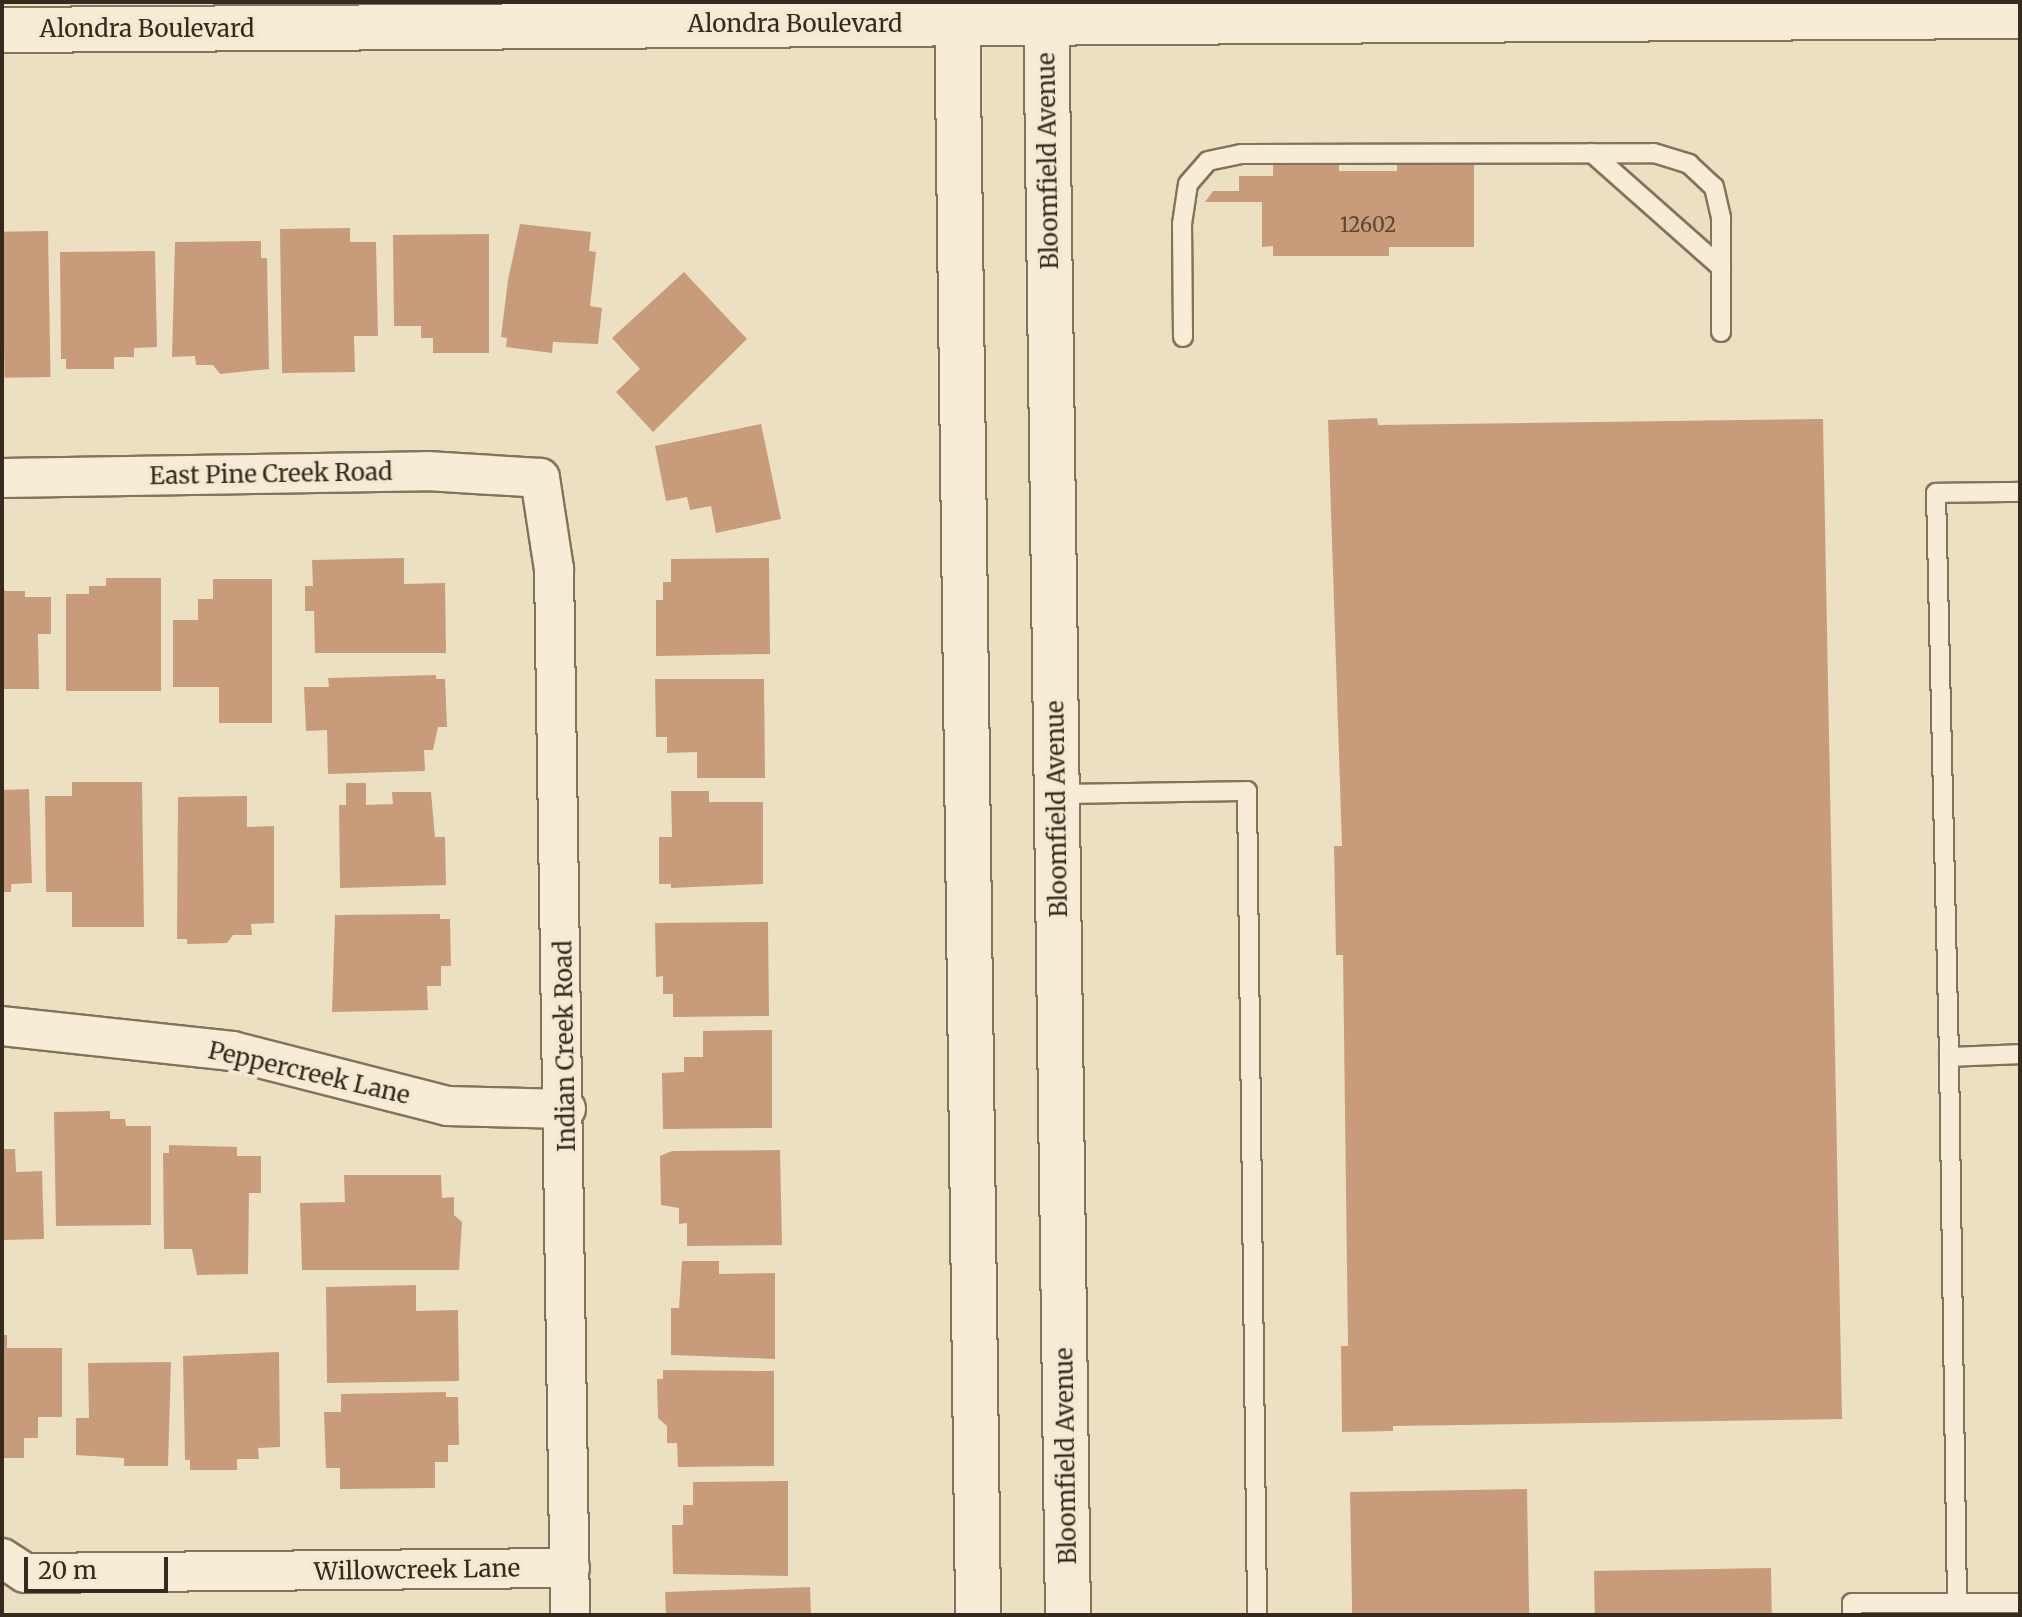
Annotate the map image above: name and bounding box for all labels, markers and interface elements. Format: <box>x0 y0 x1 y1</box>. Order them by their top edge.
street label: Alondra Boulevard <box>688 10 902 38</box>
street label: Alondra Boulevard <box>40 15 254 43</box>
street label: Bloomfield Avenue <box>1032 52 1064 270</box>
house number: 12602 <box>1340 212 1396 236</box>
street label: East Pine Creek Road <box>149 457 393 491</box>
street label: Bloomfield Avenue <box>1041 700 1073 918</box>
street label: Indian Creek Road <box>549 940 581 1152</box>
street label: Peppercreek Lane <box>205 1036 413 1110</box>
street label: Bloomfield Avenue <box>1050 1347 1082 1565</box>
scale bar <box>28 1541 172 1591</box>
street label: Willowcreek Lane <box>314 1554 520 1586</box>
text: 20 m <box>38 1555 97 1586</box>

